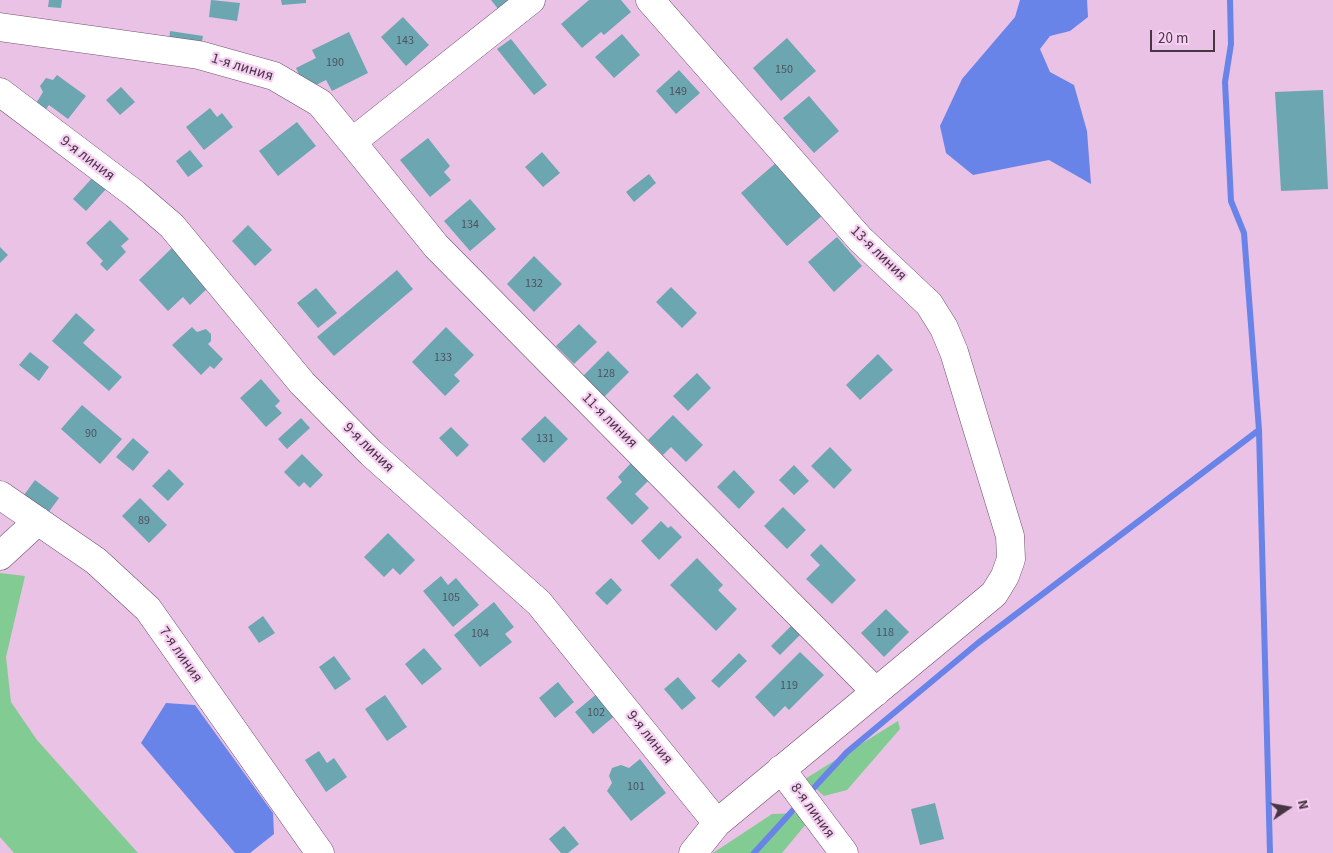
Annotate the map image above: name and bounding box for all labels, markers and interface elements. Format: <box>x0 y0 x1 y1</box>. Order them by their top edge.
scale bar <box>1153 20 1218 52</box>
text: 20 m <box>1158 28 1188 49</box>
house number: 143 <box>396 34 414 48</box>
street label: 1-я линия <box>209 50 275 86</box>
house number: 190 <box>326 56 344 70</box>
house number: 150 <box>775 63 793 77</box>
house number: 149 <box>669 85 687 99</box>
street label: 9-я линия <box>56 133 118 185</box>
house number: 134 <box>461 218 479 232</box>
street label: 13-я линия <box>846 223 910 285</box>
house number: 132 <box>525 277 543 291</box>
house number: 133 <box>434 351 452 365</box>
house number: 128 <box>597 367 615 381</box>
street label: 11-я линия <box>577 389 641 453</box>
street label: 9-я линия <box>339 419 397 477</box>
house number: 90 <box>85 427 97 441</box>
house number: 131 <box>536 432 554 446</box>
house number: 89 <box>138 514 150 528</box>
house number: 105 <box>442 591 460 605</box>
street label: 7-я линия <box>154 624 206 686</box>
house number: 118 <box>876 626 894 640</box>
house number: 104 <box>471 627 489 641</box>
house number: 119 <box>780 679 798 693</box>
house number: 102 <box>587 706 605 720</box>
street label: 9-я линия <box>622 708 676 768</box>
house number: 101 <box>627 780 645 794</box>
street label: 8-я линия <box>786 780 838 842</box>
north arrow <box>1263 783 1313 833</box>
text: N <box>1292 798 1313 812</box>

